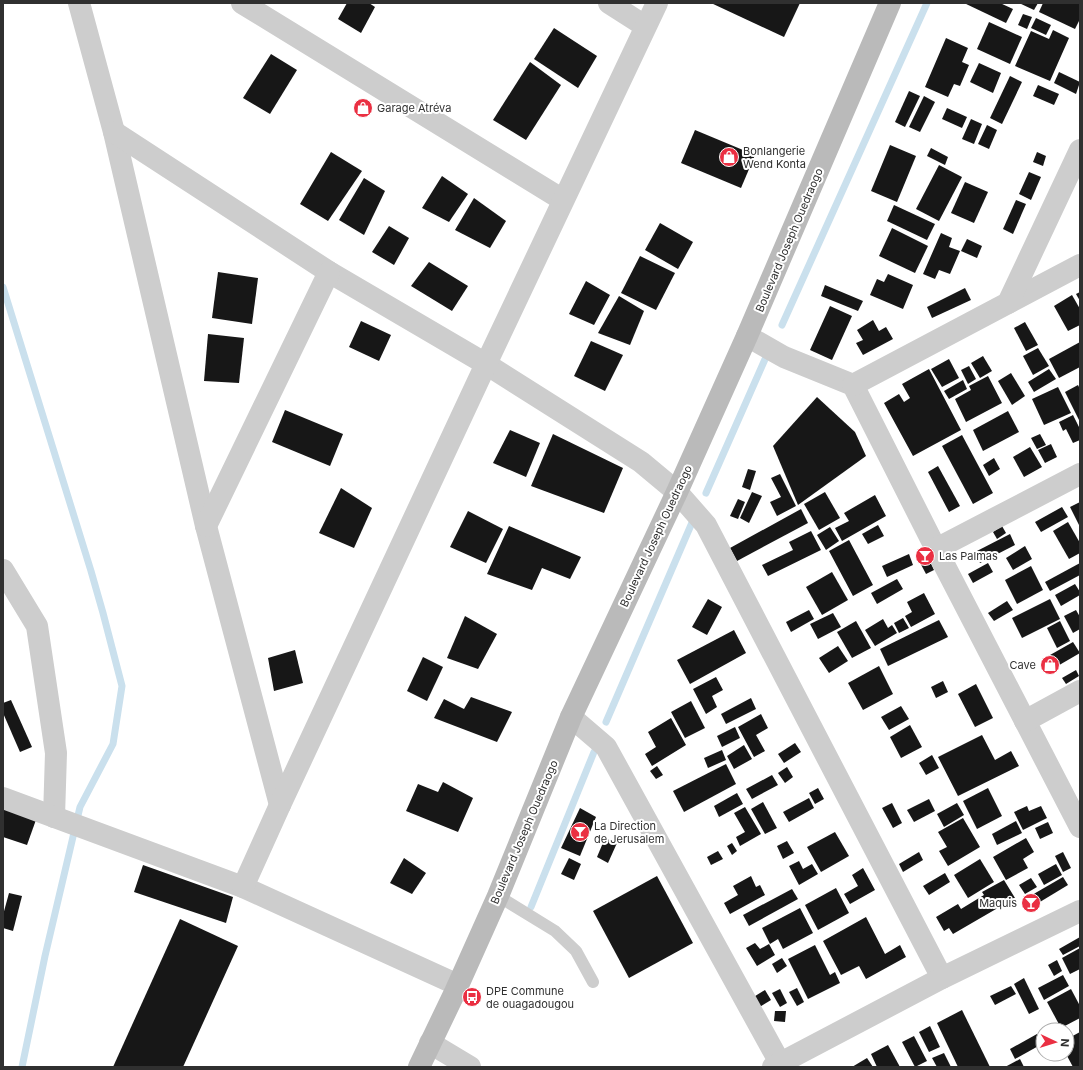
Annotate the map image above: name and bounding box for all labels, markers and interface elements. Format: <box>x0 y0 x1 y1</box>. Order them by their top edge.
shop icon: Garage Atréva <box>352 97 374 119</box>
place label: Garage Atréva <box>377 101 451 115</box>
place label: Bonlangerie Wend Konta <box>743 144 806 171</box>
shop icon: Bonlangerie Wend Konta <box>718 146 740 168</box>
street label: Boulevard Joseph Ouedraogo <box>752 166 826 314</box>
street label: Boulevard Joseph Ouedraogo <box>617 462 695 609</box>
bar icon: Las Palmas <box>914 545 936 567</box>
place label: Las Palmas <box>939 549 998 563</box>
shop icon: Cave <box>1039 654 1061 676</box>
place label: Cave <box>1010 658 1036 672</box>
street label: Boulevard Joseph Ouedraogo <box>487 758 561 906</box>
place label: La Direction de Jerusalem <box>594 819 664 846</box>
bar icon: La Direction de Jerusalem <box>569 821 591 843</box>
bar icon: Maquis <box>1020 892 1042 914</box>
place label: Maquis <box>979 896 1017 910</box>
place label: DPE Commune de ouagadougou <box>486 984 574 1011</box>
bus stop icon: DPE Commune de ouagadougou <box>461 986 483 1008</box>
north arrow <box>1035 1022 1075 1062</box>
text: N <box>1058 1038 1072 1047</box>

